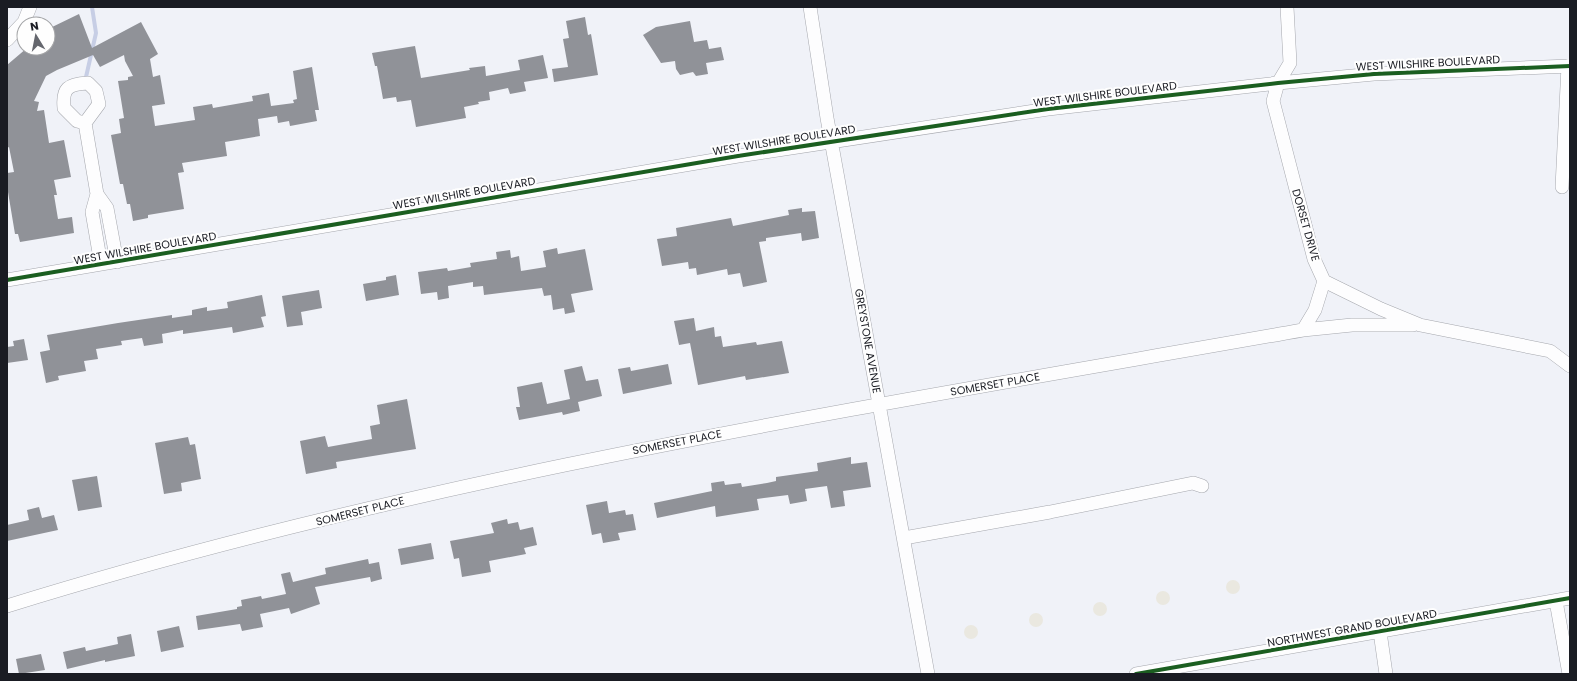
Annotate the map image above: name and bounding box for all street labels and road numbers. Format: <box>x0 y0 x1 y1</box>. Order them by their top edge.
street label: WEST WILSHIRE BOULEVARD <box>1355 51 1501 75</box>
street label: WEST WILSHIRE BOULEVARD <box>1032 77 1178 111</box>
street label: WEST WILSHIRE BOULEVARD <box>711 121 857 159</box>
street label: WEST WILSHIRE BOULEVARD <box>391 173 537 213</box>
street label: DORSET DRIVE <box>1288 187 1324 263</box>
street label: WEST WILSHIRE BOULEVARD <box>72 228 218 268</box>
street label: GREYSTONE AVENUE <box>851 287 885 395</box>
street label: SOMERSET PLACE <box>949 368 1041 400</box>
street label: SOMERSET PLACE <box>631 426 723 458</box>
street label: SOMERSET PLACE <box>314 492 406 530</box>
street label: NORTHWEST GRAND BOULEVARD <box>1266 605 1438 651</box>

